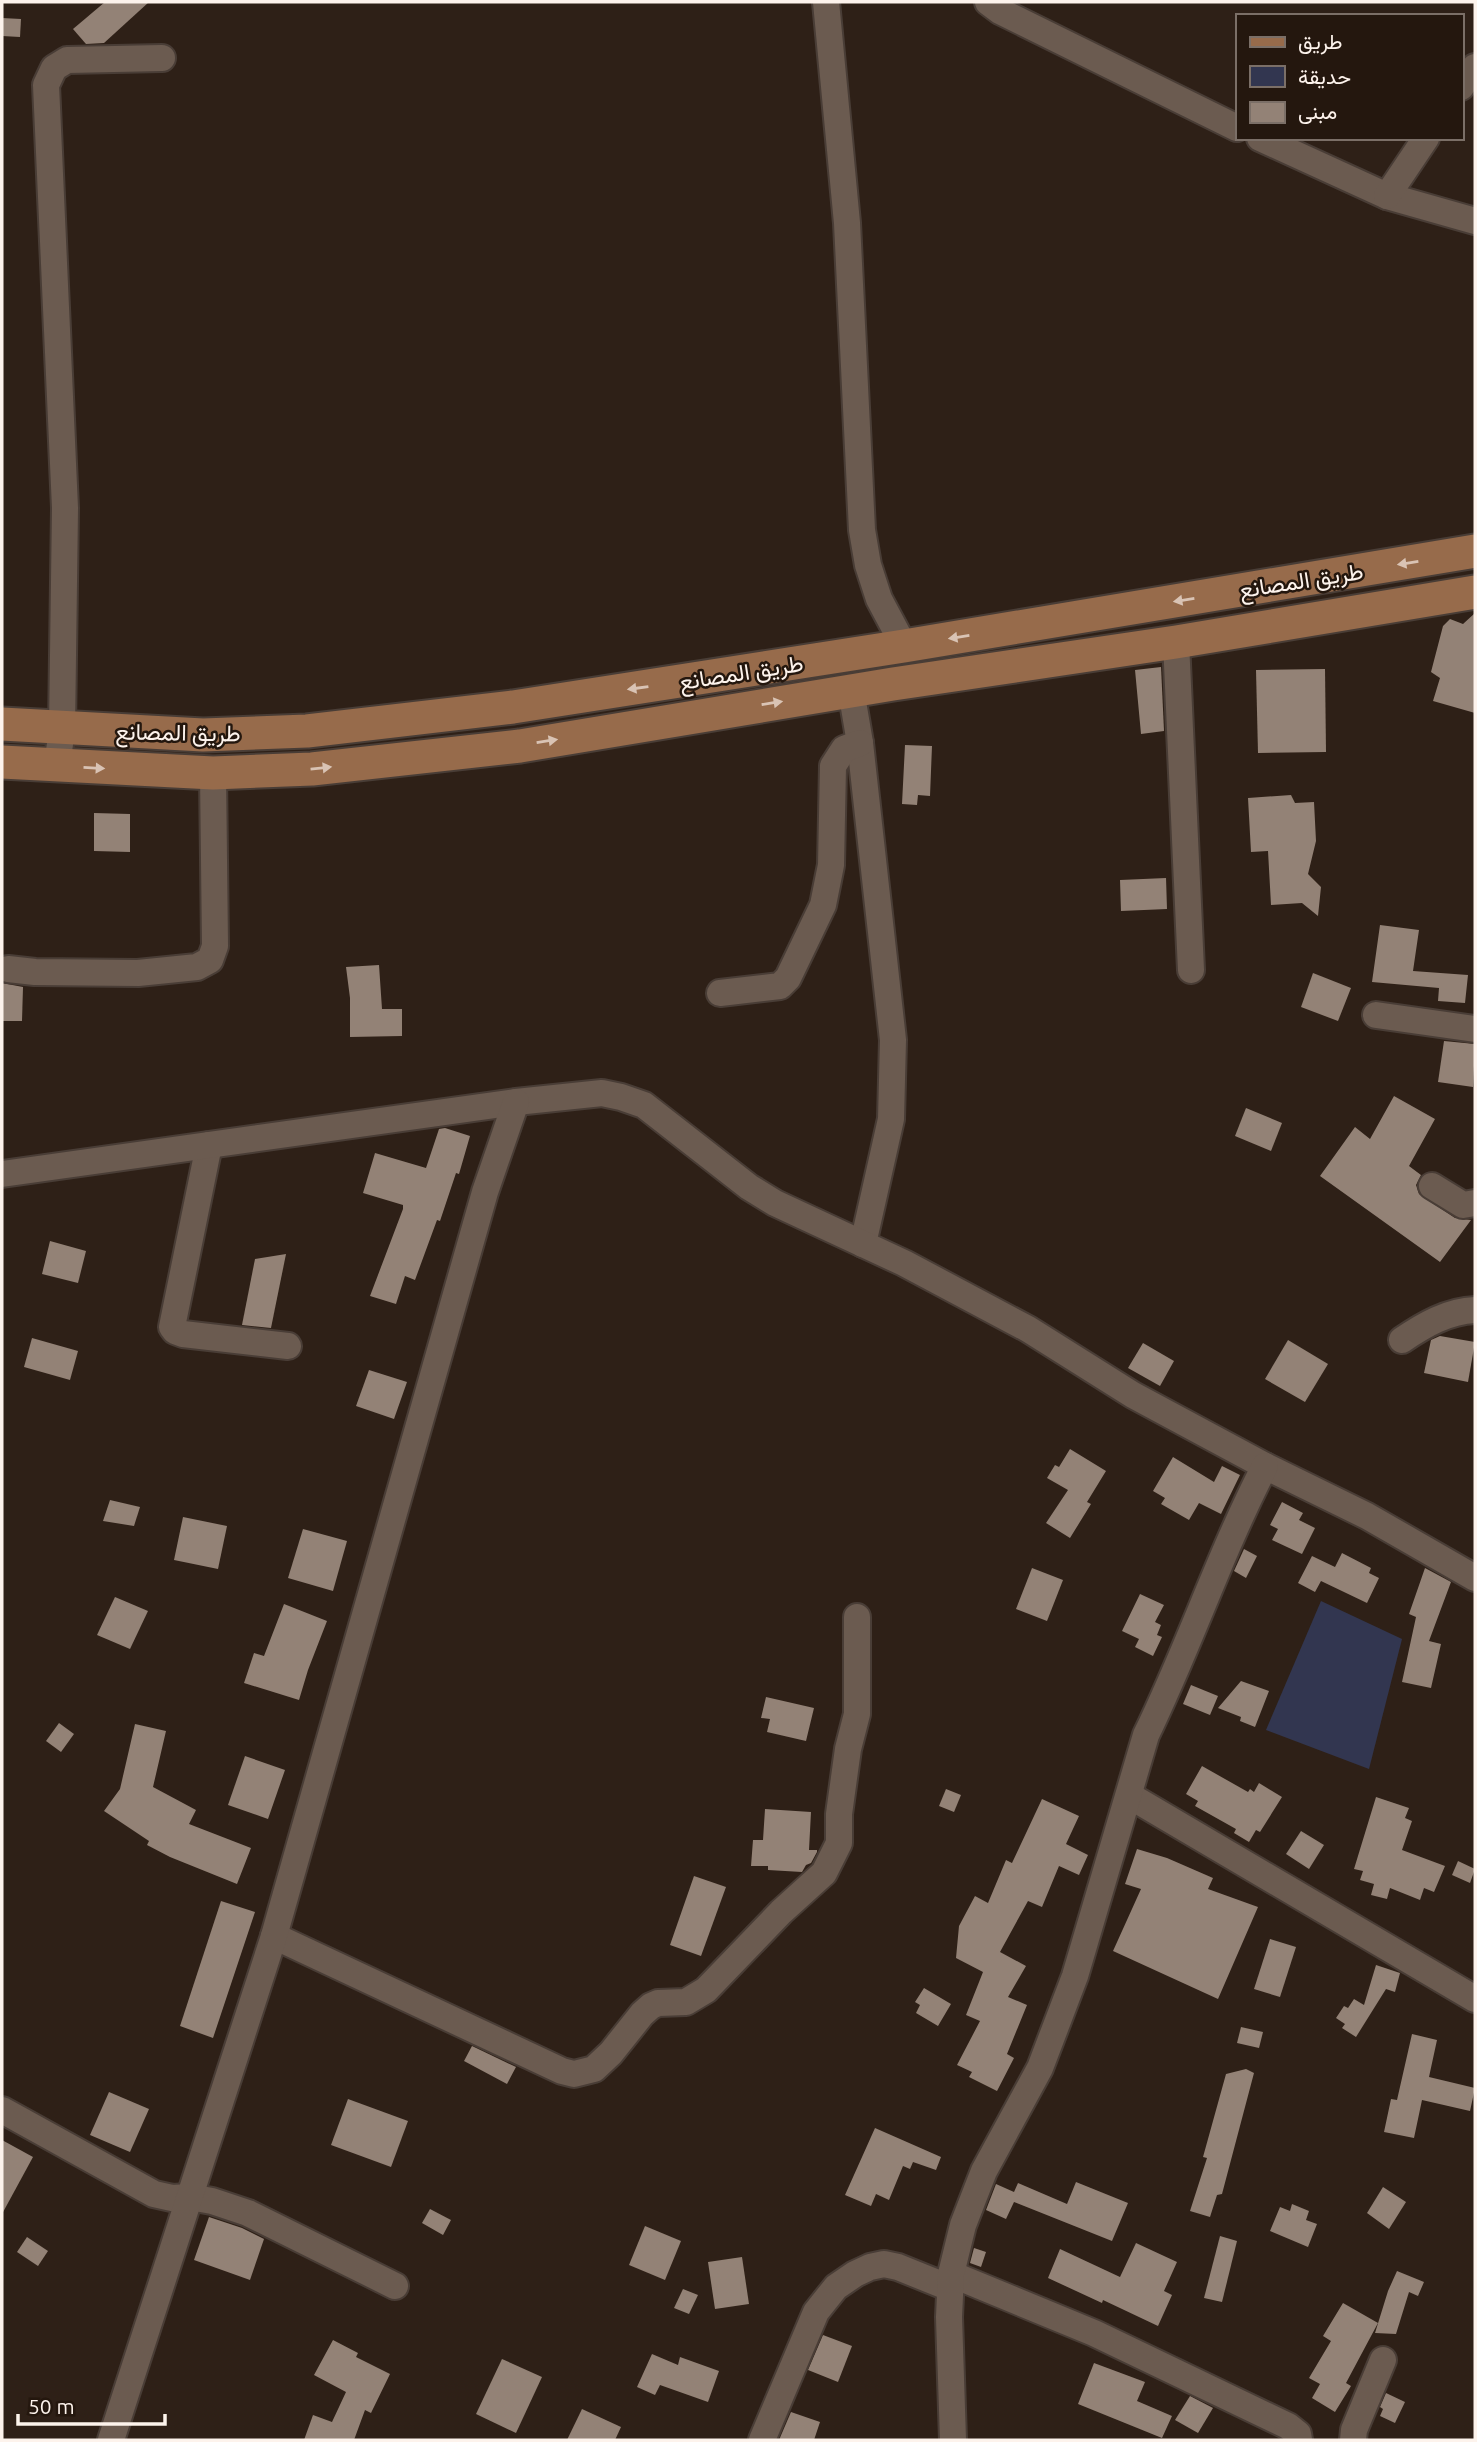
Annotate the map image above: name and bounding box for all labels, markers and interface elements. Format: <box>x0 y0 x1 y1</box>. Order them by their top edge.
legend <box>1236 14 1463 140</box>
text: طريق <box>1298 29 1343 55</box>
text: حديقة <box>1298 64 1351 89</box>
text: مبنى <box>1298 99 1337 124</box>
street label: طريق المصانع <box>1237 558 1365 606</box>
one-way arrow <box>1397 558 1419 569</box>
one-way arrow <box>1172 595 1194 606</box>
one-way arrow <box>948 632 970 643</box>
street label: طريق المصانع <box>677 650 805 698</box>
one-way arrow <box>627 683 649 694</box>
one-way arrow <box>761 697 783 708</box>
street label: طريق المصانع <box>115 718 241 750</box>
one-way arrow <box>536 735 558 746</box>
one-way arrow <box>311 762 333 773</box>
one-way arrow <box>84 763 106 774</box>
scale bar <box>18 2382 164 2426</box>
text: 50 m <box>28 2394 75 2418</box>

